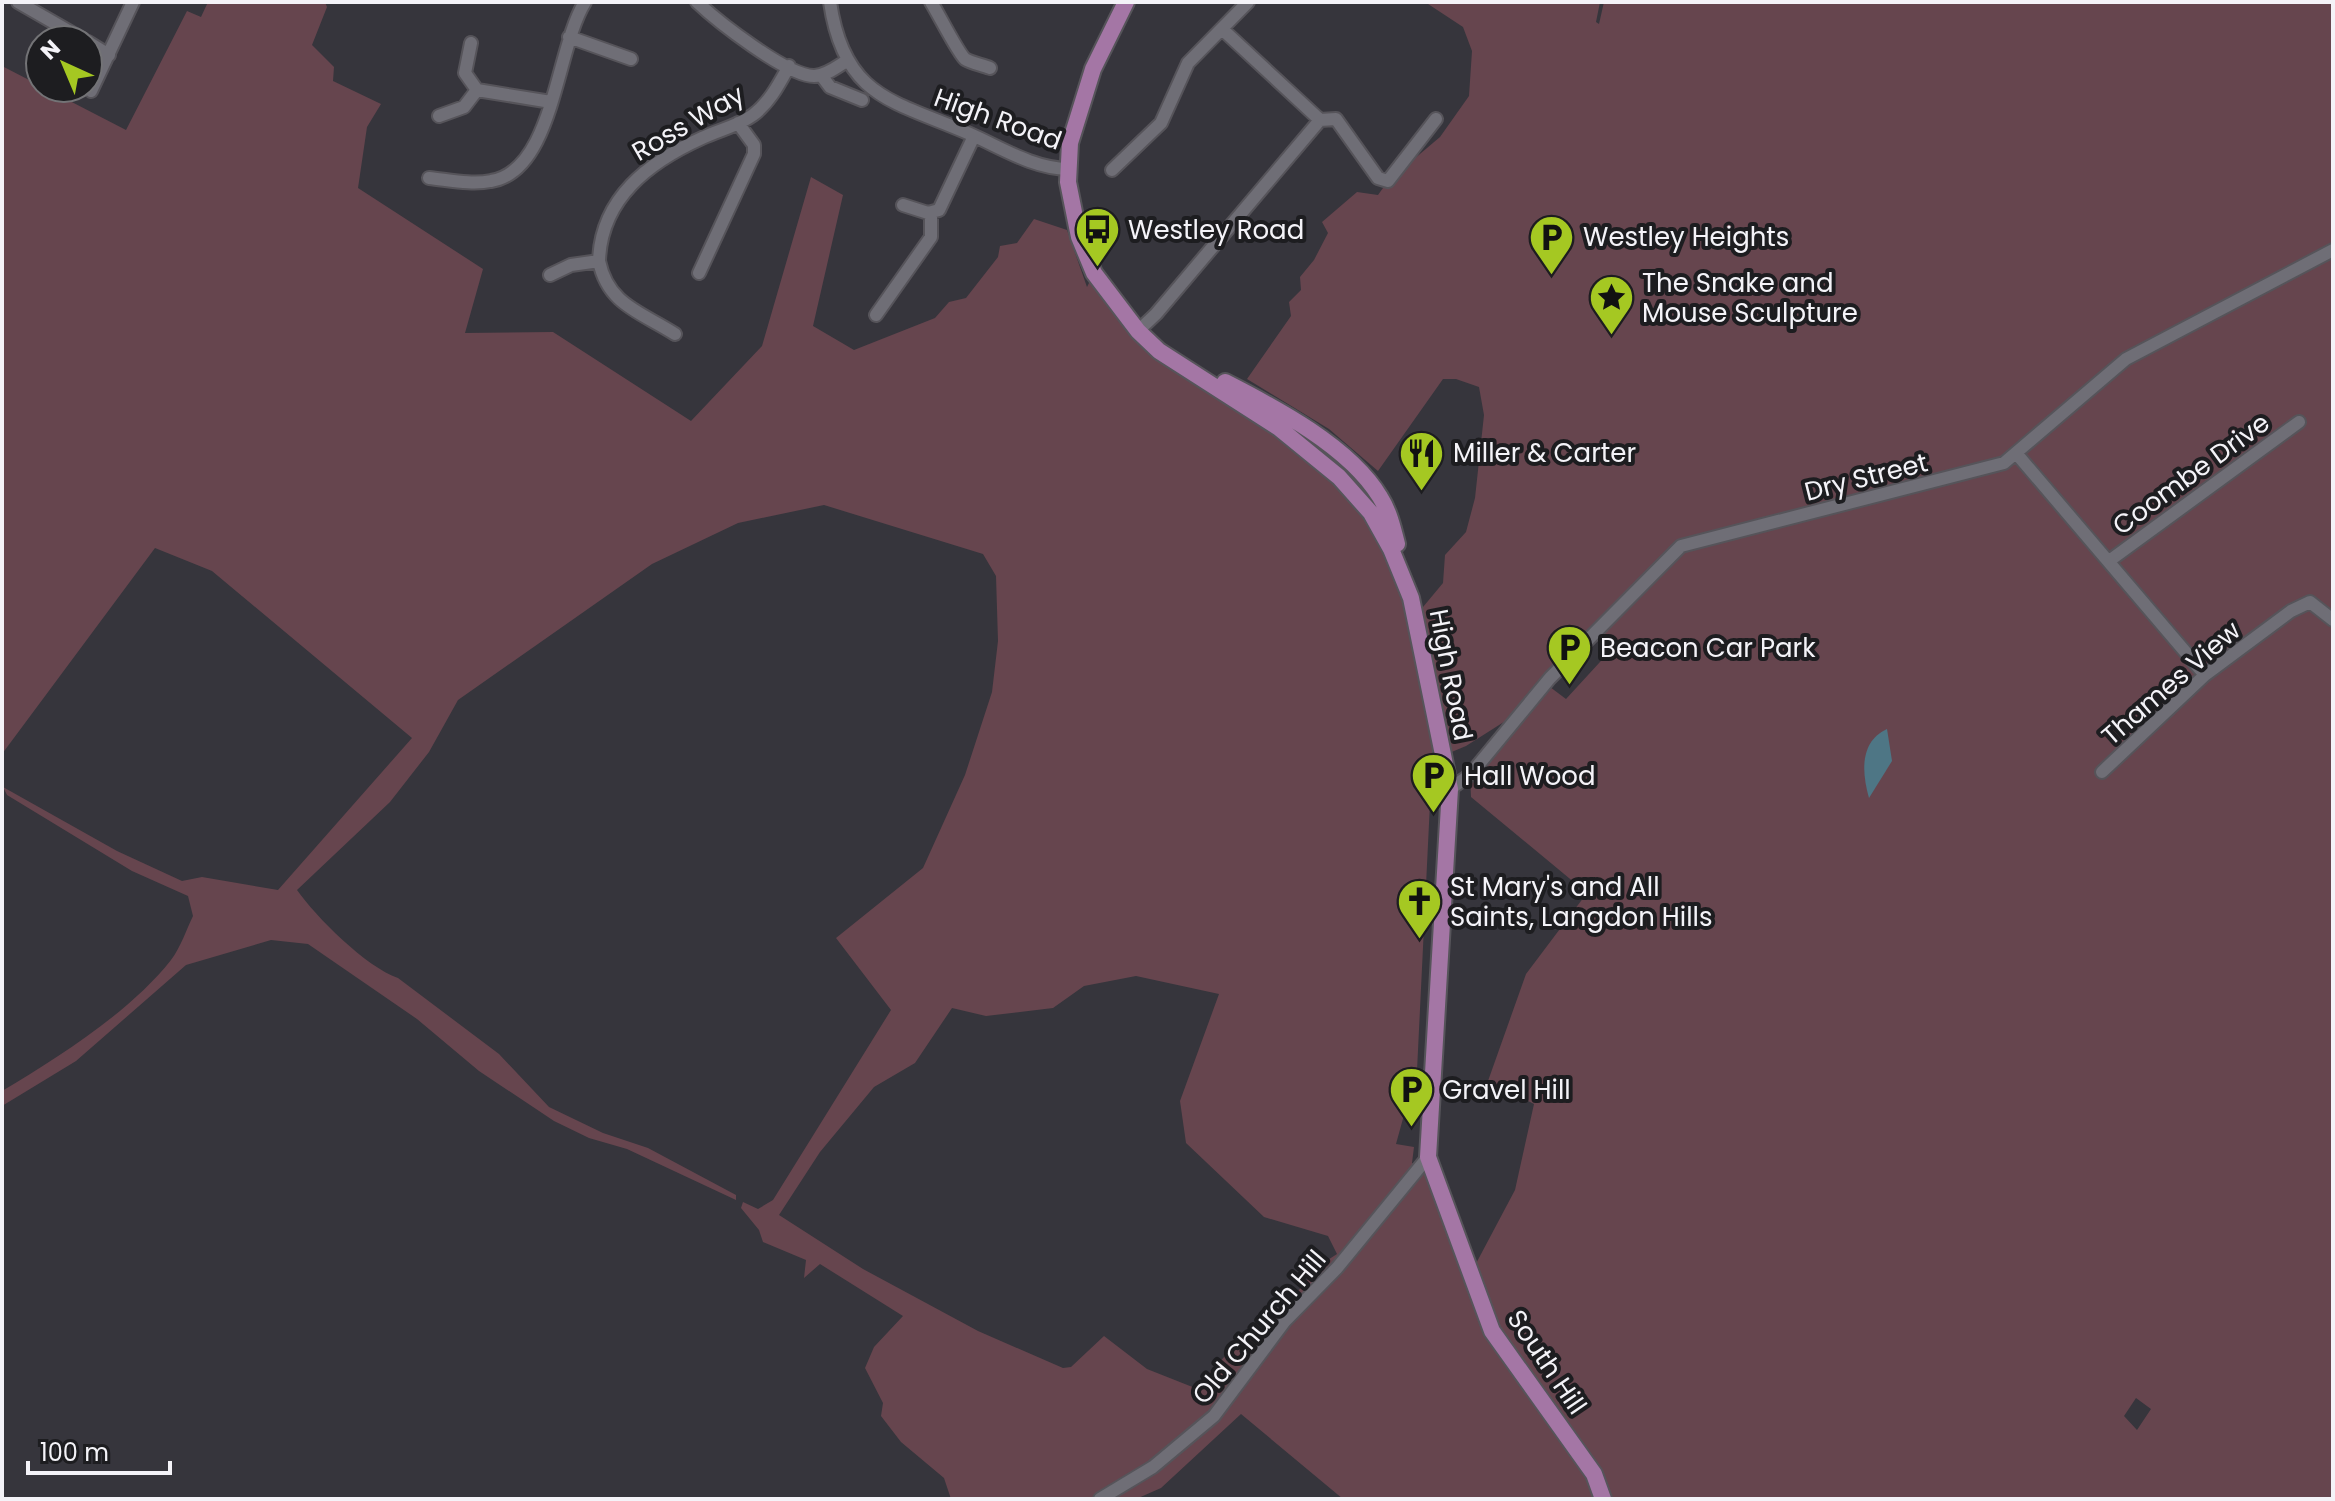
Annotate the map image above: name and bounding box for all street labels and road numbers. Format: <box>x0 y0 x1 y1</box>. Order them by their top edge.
street label: Ross Way <box>625 76 751 170</box>
street label: High Road <box>929 79 1067 159</box>
street label: Coombe Drive <box>2105 405 2277 543</box>
street label: Dry Street <box>1801 444 1931 510</box>
street label: High Road <box>1421 606 1481 744</box>
street label: Thames View <box>2094 613 2248 753</box>
street label: Old Church Hill <box>1184 1242 1334 1412</box>
street label: South Hill <box>1499 1303 1595 1421</box>

